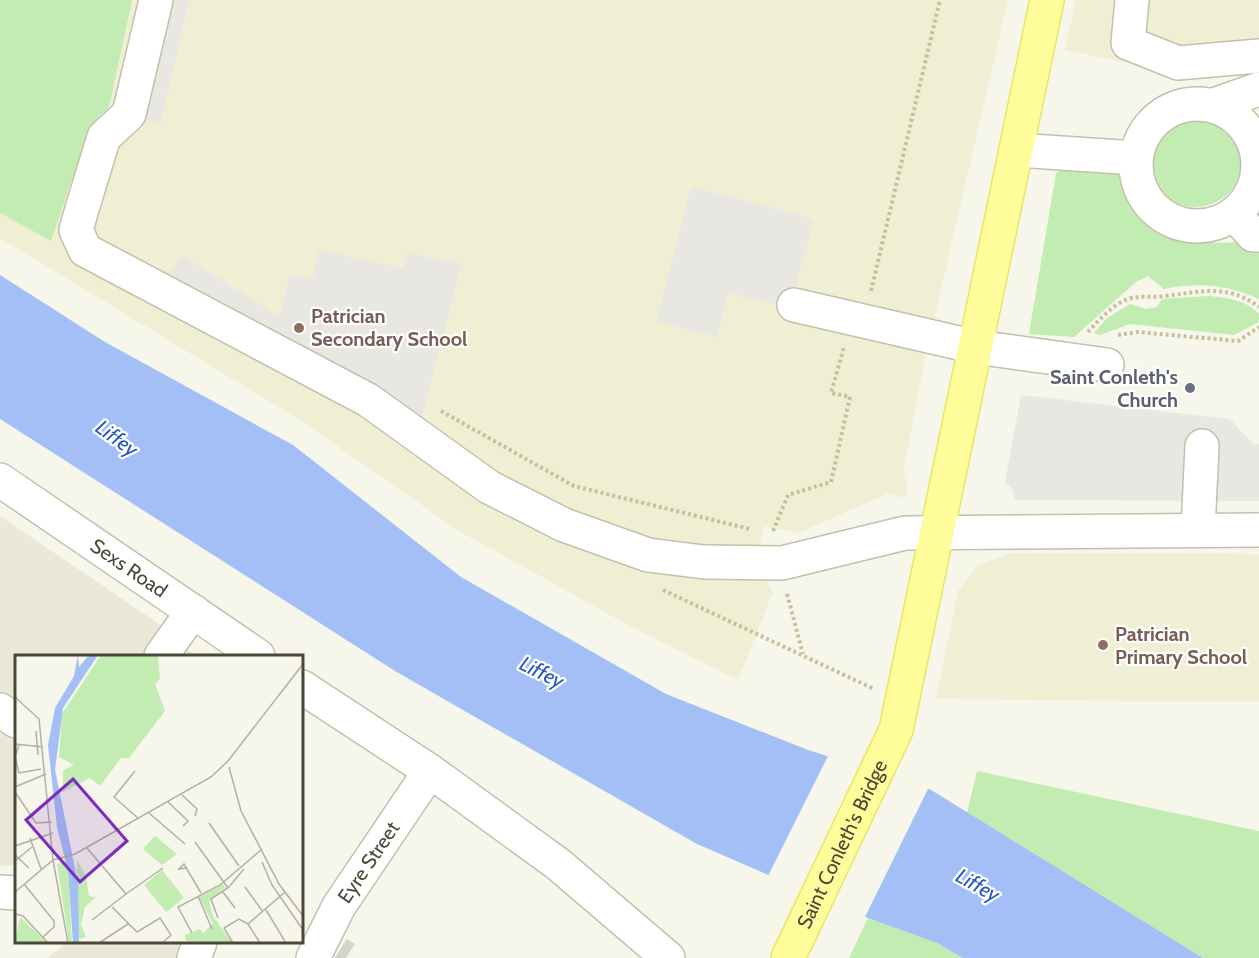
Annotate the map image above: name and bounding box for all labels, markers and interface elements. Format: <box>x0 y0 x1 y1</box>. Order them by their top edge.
place label: Patrician Secondary School <box>311 304 467 351</box>
marker: Patrician Secondary School <box>292 321 306 335</box>
place label: Saint Conleth's Church <box>1050 365 1178 412</box>
marker: Saint Conleth's Church <box>1183 381 1197 395</box>
water label: Liffey <box>91 414 144 462</box>
street label: Sexs Road <box>86 533 172 602</box>
place label: Patrician Primary School <box>1115 622 1247 669</box>
marker: Patrician Primary School <box>1096 638 1110 652</box>
water label: Liffey <box>516 651 569 694</box>
inset map <box>15 655 303 943</box>
street label: Saint Conleth's Bridge <box>792 756 892 932</box>
street label: Eyre Street <box>333 817 405 907</box>
water label: Liffey <box>952 863 1005 908</box>

